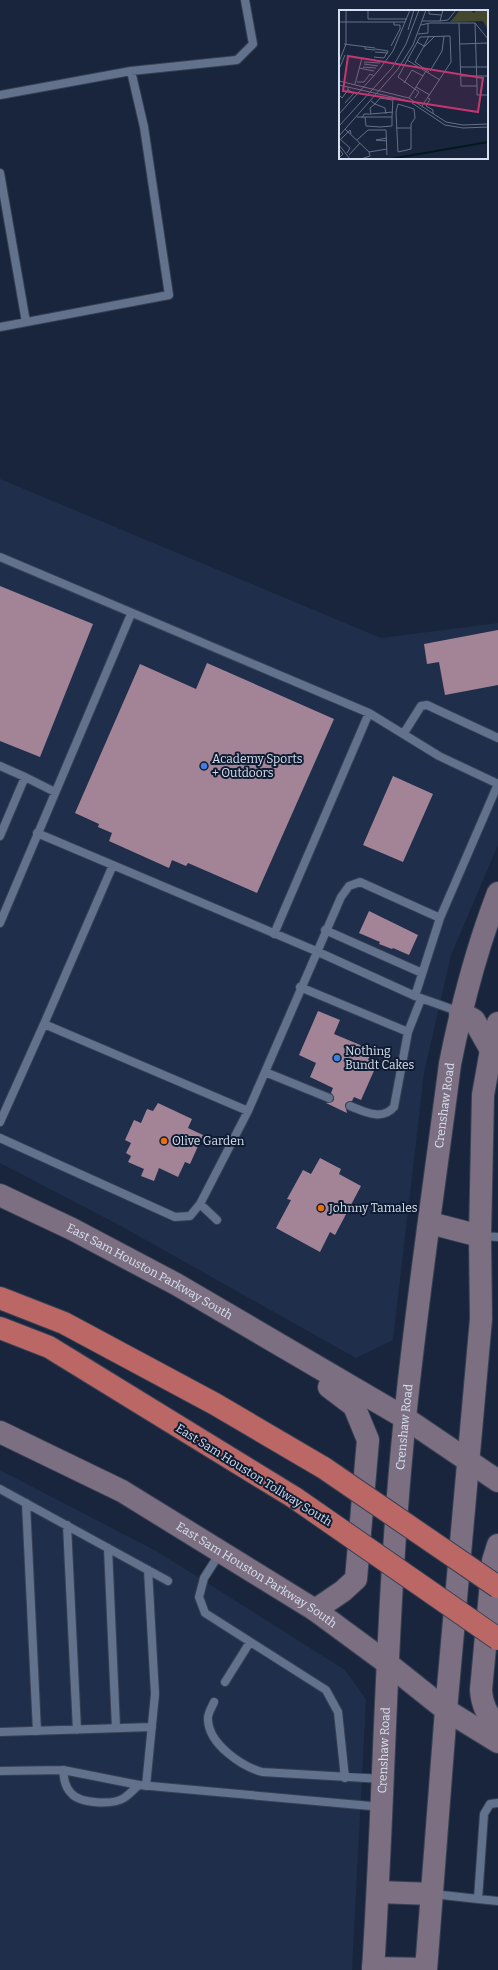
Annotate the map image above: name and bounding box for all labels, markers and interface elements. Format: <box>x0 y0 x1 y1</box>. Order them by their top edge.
inset map <box>339 10 488 159</box>
place label: Academy Sports + Outdoors <box>212 752 303 780</box>
marker: Academy Sports + Outdoors <box>199 761 209 771</box>
place label: Nothing Bundt Cakes <box>345 1044 414 1072</box>
marker: Nothing Bundt Cakes <box>332 1053 342 1063</box>
street label: Crenshaw Road <box>432 1062 457 1149</box>
place label: Olive Garden <box>172 1134 245 1148</box>
marker: Olive Garden <box>159 1136 169 1146</box>
place label: Johnny Tamales <box>328 1201 418 1215</box>
marker: Johnny Tamales <box>316 1203 326 1213</box>
street label: East Sam Houston Parkway South <box>64 1220 235 1323</box>
street label: Crenshaw Road <box>393 1383 416 1471</box>
street label: East Sam Houston Tollway South <box>173 1421 335 1529</box>
street label: East Sam Houston Parkway South <box>174 1519 340 1631</box>
street label: Crenshaw Road <box>375 1707 393 1794</box>

